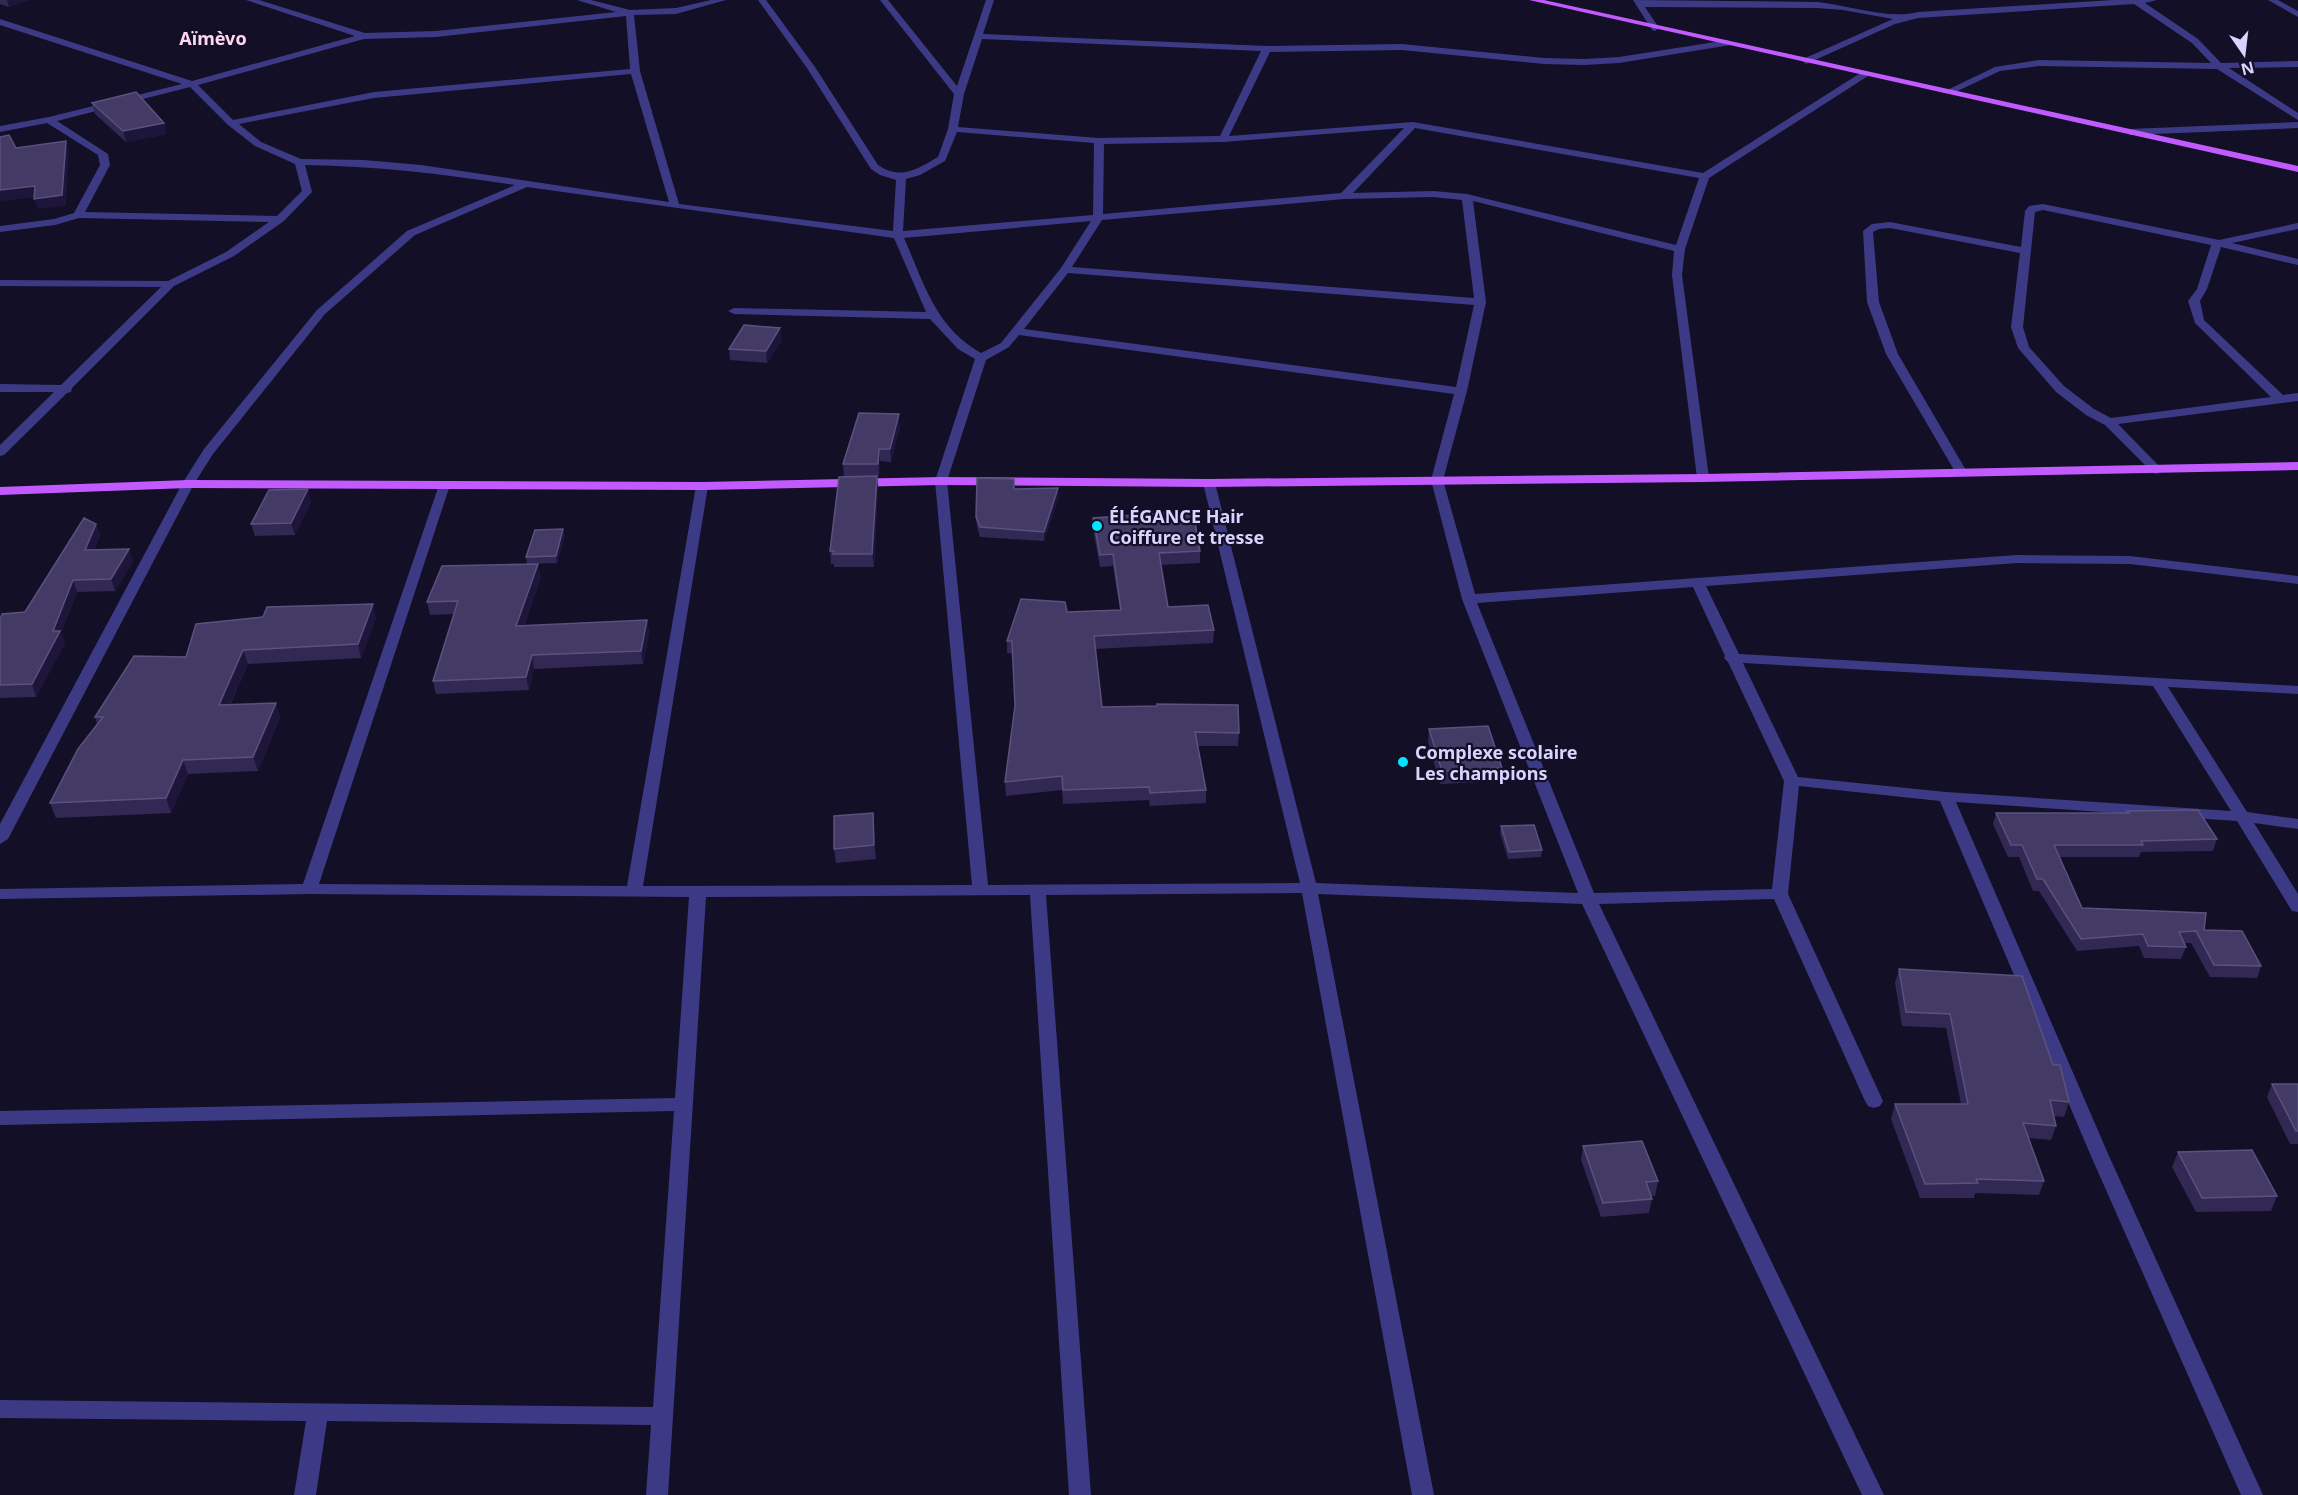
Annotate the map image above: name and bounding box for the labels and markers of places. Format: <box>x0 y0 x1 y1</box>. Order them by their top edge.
place label: ÉLÉGANCE Hair Coiffure et tresse <box>1109 504 1264 549</box>
marker: ÉLÉGANCE Hair Coiffure et tresse <box>1090 519 1104 533</box>
place label: Complexe scolaire Les champions <box>1415 740 1578 785</box>
marker: Complexe scolaire Les champions <box>1396 755 1410 769</box>

